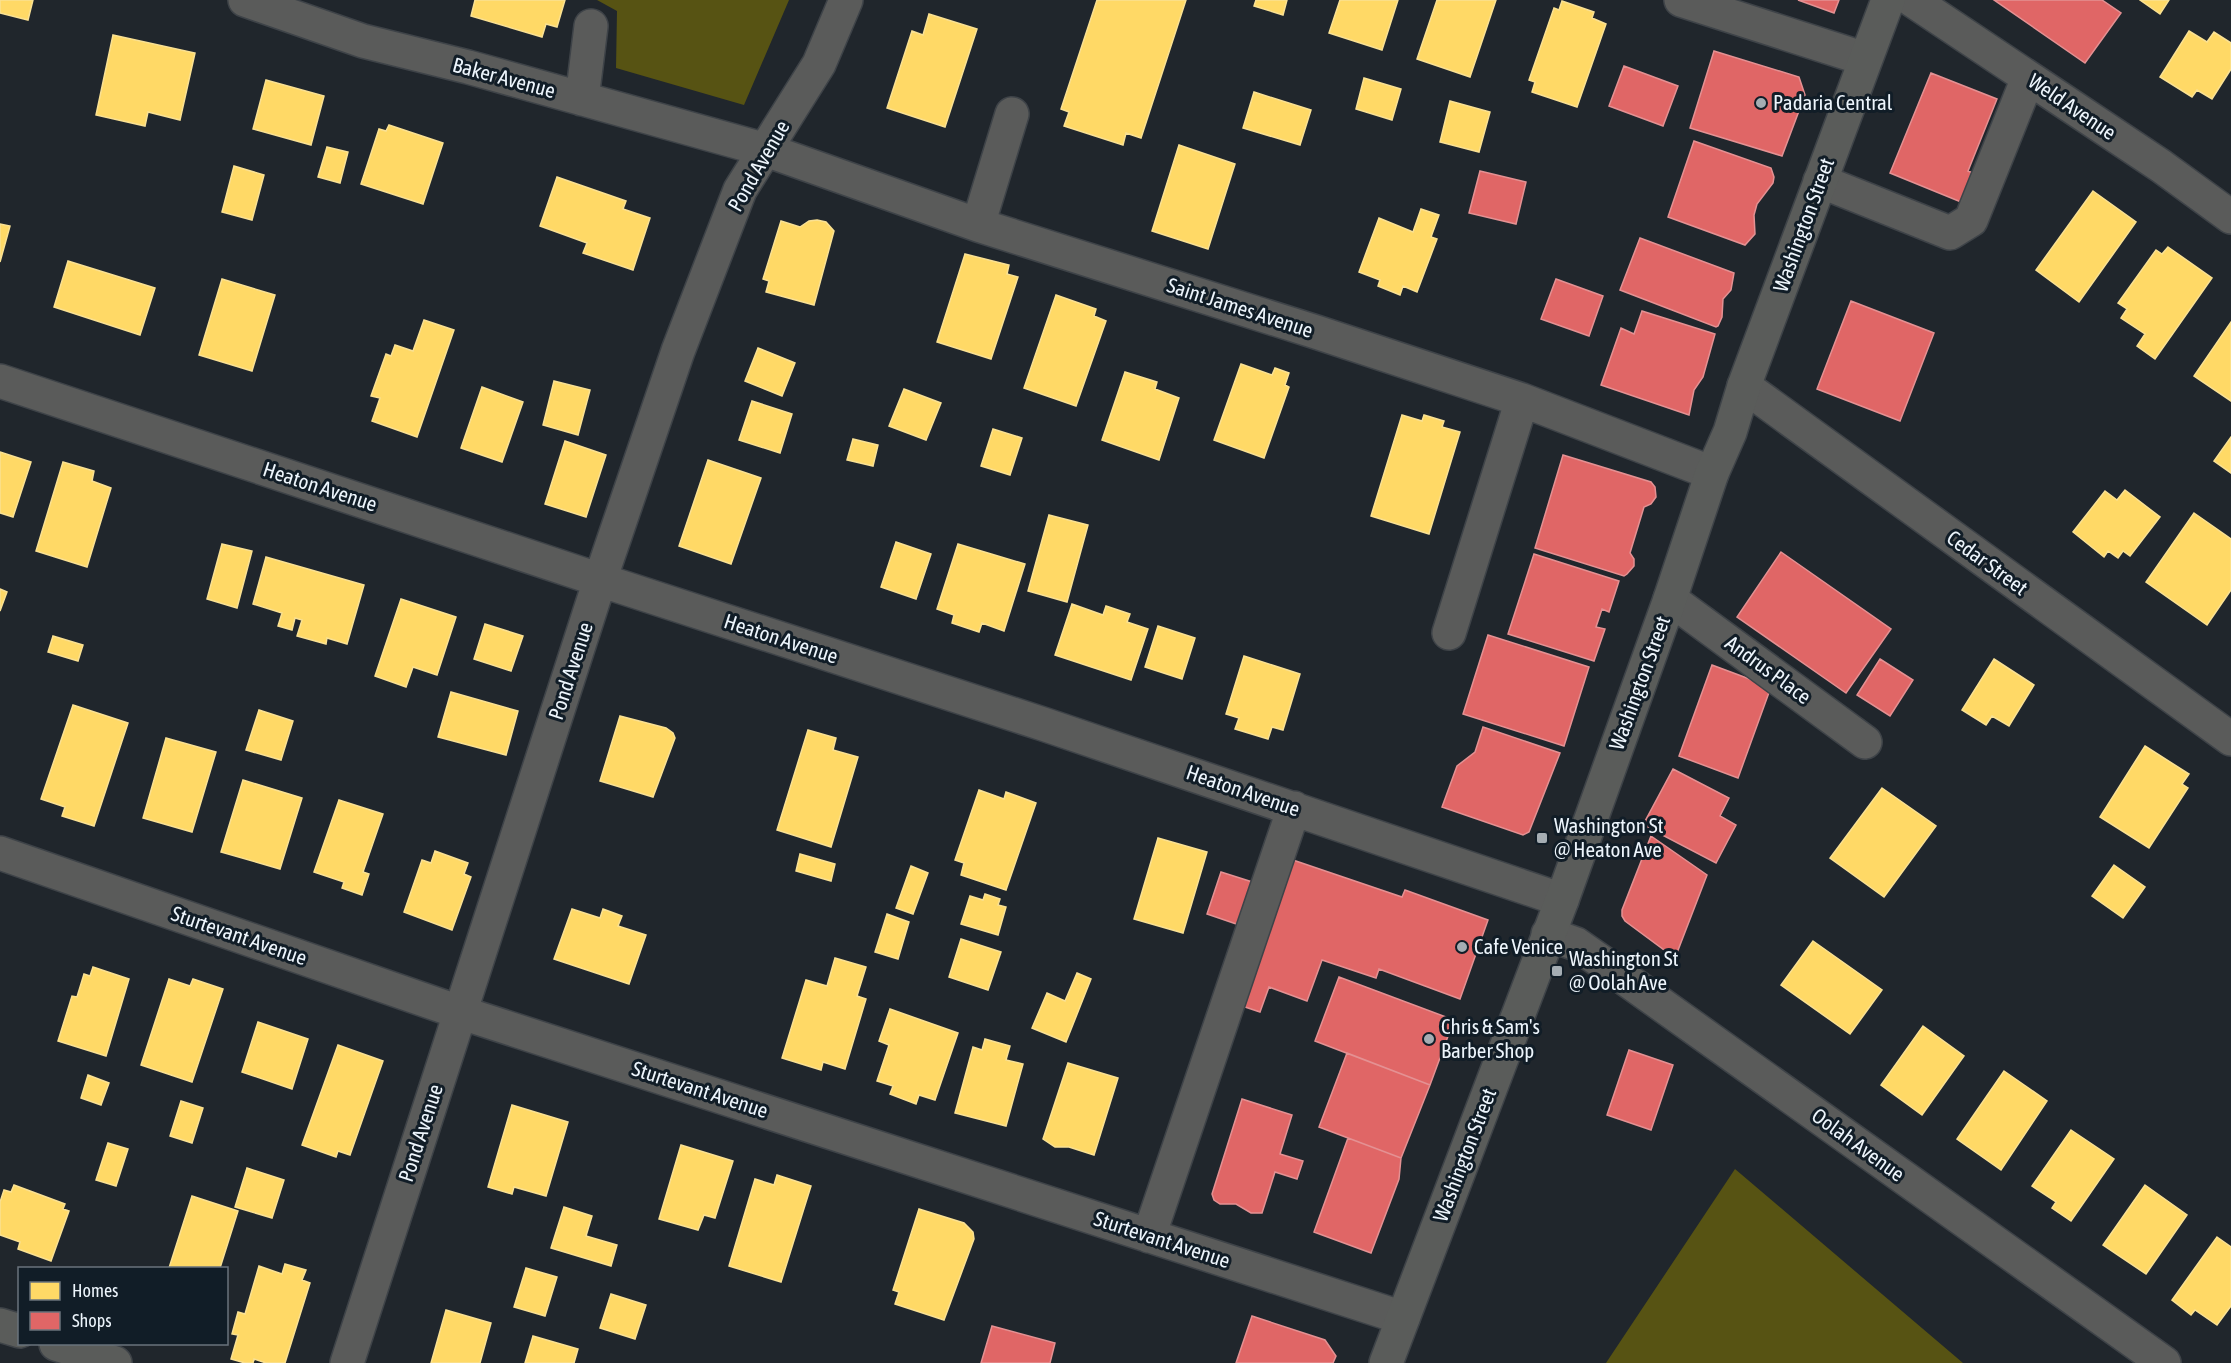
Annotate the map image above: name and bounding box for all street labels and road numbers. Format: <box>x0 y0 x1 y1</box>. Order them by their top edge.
street label: Baker Avenue <box>450 52 558 102</box>
street label: Weld Avenue <box>2024 68 2121 144</box>
street label: Pond Avenue <box>722 116 794 215</box>
street label: Washington Street <box>1768 154 1838 295</box>
street label: Saint James Avenue <box>1164 272 1316 342</box>
street label: Heaton Avenue <box>260 456 380 516</box>
street label: Cedar Street <box>1943 525 2033 599</box>
street label: Heaton Avenue <box>721 608 841 668</box>
street label: Washington Street <box>1604 612 1674 753</box>
street label: Pond Avenue <box>543 619 597 722</box>
street label: Andrus Place <box>1721 630 1816 708</box>
street label: Heaton Avenue <box>1183 759 1303 821</box>
street label: Sturtevant Avenue <box>168 901 310 969</box>
street label: Sturtevant Avenue <box>629 1056 771 1122</box>
street label: Pond Avenue <box>393 1081 447 1184</box>
street label: Washington Street <box>1428 1085 1501 1225</box>
street label: Oolah Avenue <box>1808 1103 1910 1186</box>
street label: Sturtevant Avenue <box>1091 1206 1233 1272</box>

